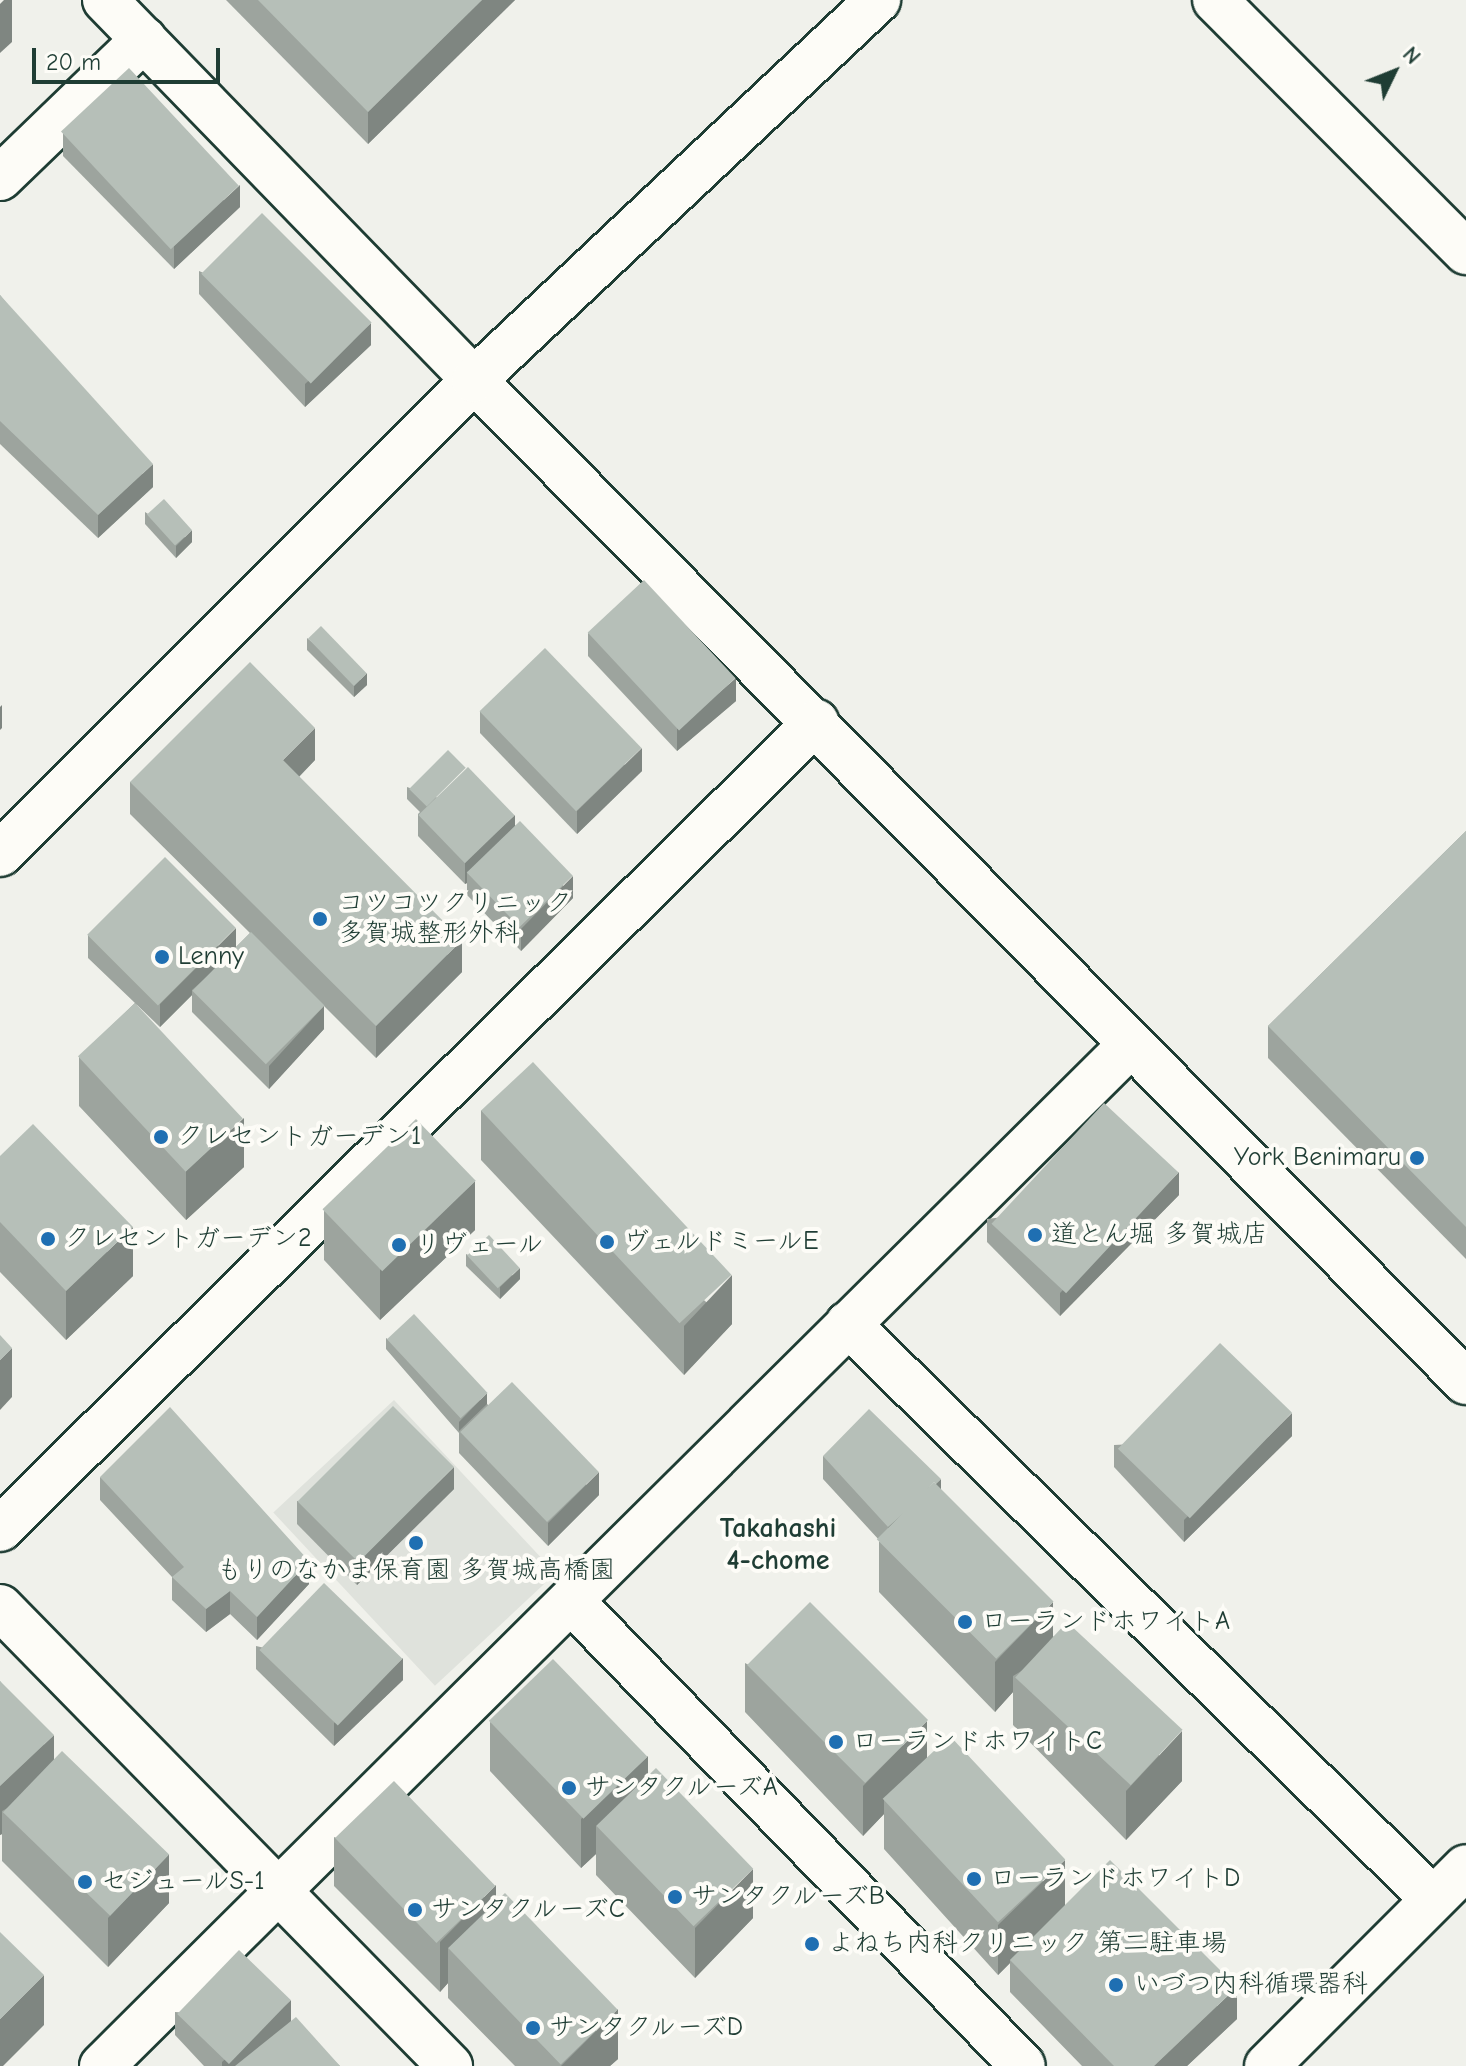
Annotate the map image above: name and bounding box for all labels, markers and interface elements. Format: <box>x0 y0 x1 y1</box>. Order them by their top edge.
scale bar <box>36 32 224 82</box>
north arrow <box>1354 32 1434 112</box>
text: N <box>1397 42 1426 70</box>
text: 20 m <box>46 48 101 76</box>
place label: コツコツクリニック 多賀城整形外科 <box>338 888 572 950</box>
marker: コツコツクリニック 多賀城整形外科 <box>309 908 331 930</box>
place label: Lenny <box>178 941 244 973</box>
marker: Lenny <box>153 948 171 966</box>
place label: クレセントガーデン1 <box>177 1121 421 1153</box>
marker: クレセントガーデン1 <box>152 1128 170 1146</box>
place label: York Benimaru <box>1234 1142 1401 1174</box>
marker: York Benimaru <box>1408 1149 1426 1167</box>
place label: 道とん堀 多賀城店 <box>1051 1219 1268 1251</box>
place label: クレセントガーデン2 <box>64 1223 312 1255</box>
place label: ヴェルドミールE <box>623 1226 820 1258</box>
marker: 道とん堀 多賀城店 <box>1026 1226 1044 1244</box>
place label: リヴェール <box>415 1229 545 1261</box>
marker: クレセントガーデン2 <box>39 1230 57 1248</box>
marker: ヴェルドミールE <box>598 1233 616 1251</box>
marker: リヴェール <box>390 1236 408 1254</box>
district label: Takahashi 4-chome <box>720 1511 836 1577</box>
marker: もりのなかま保育園 多賀城高橋園 <box>407 1534 425 1552</box>
place label: もりのなかま保育園 多賀城高橋園 <box>217 1555 615 1587</box>
place label: ローランドホワイトA <box>981 1606 1230 1638</box>
marker: ローランドホワイトA <box>956 1613 974 1631</box>
place label: ローランドホワイトC <box>852 1726 1102 1758</box>
marker: ローランドホワイトC <box>827 1733 845 1751</box>
place label: サンタクルーズA <box>585 1772 783 1804</box>
marker: サンタクルーズA <box>560 1779 578 1797</box>
place label: ローランドホワイトD <box>990 1863 1240 1895</box>
place label: セジュールS-1 <box>101 1866 266 1898</box>
marker: ローランドホワイトD <box>965 1870 983 1888</box>
marker: セジュールS-1 <box>76 1873 94 1891</box>
place label: サンタクルーズB <box>691 1881 890 1913</box>
marker: サンタクルーズB <box>666 1888 684 1906</box>
place label: サンタクルーズC <box>431 1894 630 1926</box>
marker: サンタクルーズC <box>406 1901 424 1919</box>
place label: よねち内科クリニック 第二駐車場 <box>828 1928 1227 1960</box>
marker: よねち内科クリニック 第二駐車場 <box>803 1935 821 1953</box>
place label: いづつ内科循環器科 <box>1134 1969 1368 2001</box>
marker: いづつ内科循環器科 <box>1105 1974 1127 1996</box>
place label: サンタクルーズD <box>549 2012 748 2044</box>
marker: サンタクルーズD <box>524 2019 542 2037</box>

